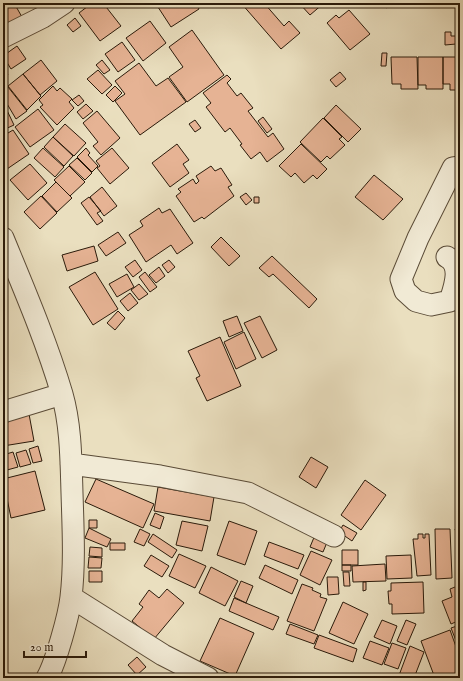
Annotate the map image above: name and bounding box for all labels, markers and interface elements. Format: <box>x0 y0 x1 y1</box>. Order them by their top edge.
scale bar <box>24 633 86 659</box>
text: 20 m <box>30 640 53 655</box>

